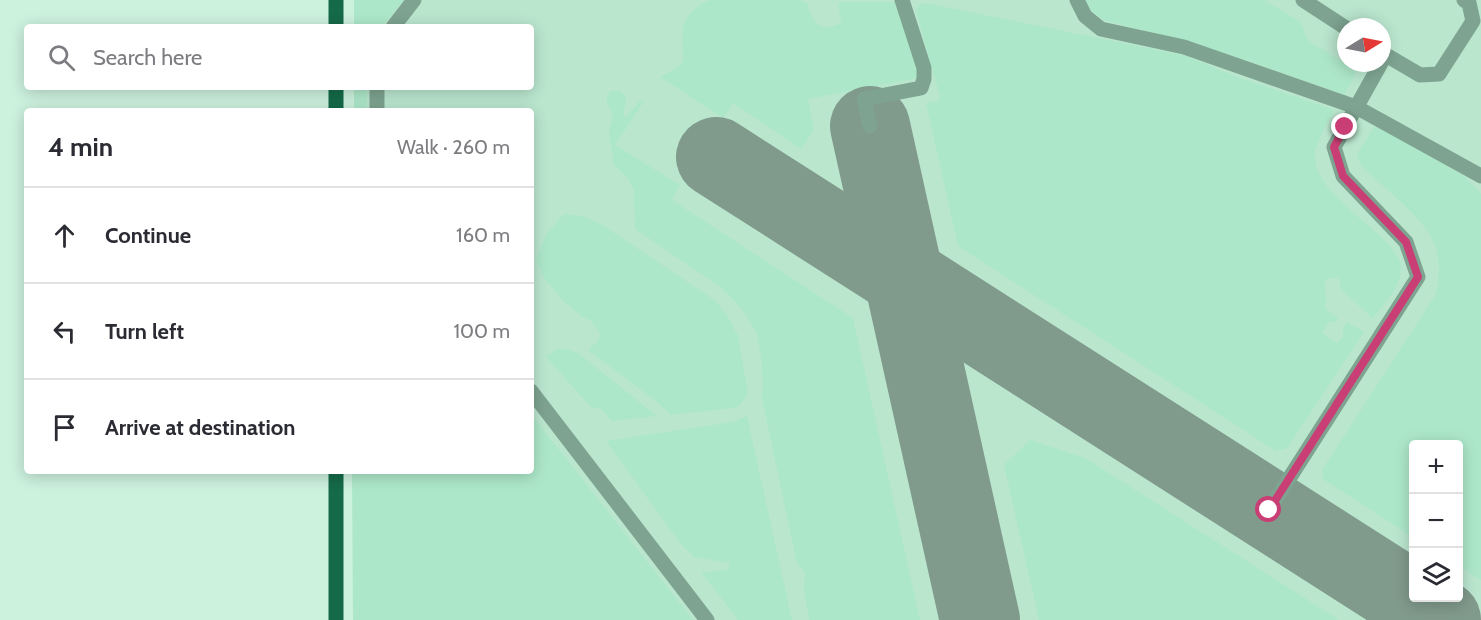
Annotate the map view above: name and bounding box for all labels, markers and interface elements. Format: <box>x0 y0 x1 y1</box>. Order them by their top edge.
north arrow <box>1337 18 1391 72</box>
search box <box>24 24 534 90</box>
icon: search <box>45 41 78 74</box>
text: Search here <box>93 44 202 71</box>
route end <box>1331 113 1357 139</box>
text: 4 min <box>48 131 113 163</box>
text: Walk · 260 m <box>397 135 510 159</box>
icon: ahead <box>48 219 81 252</box>
text: Continue <box>105 222 191 249</box>
text: 160 m <box>456 223 510 247</box>
icon: left <box>48 315 81 348</box>
text: Turn left <box>105 318 184 345</box>
text: 100 m <box>454 319 510 343</box>
icon: arrive <box>48 411 81 444</box>
text: Arrive at destination <box>105 414 295 441</box>
map controls <box>1409 440 1463 602</box>
button: + <box>1409 440 1463 494</box>
button: − <box>1409 494 1463 548</box>
route start <box>1255 496 1281 522</box>
button: layers <box>1409 548 1463 602</box>

